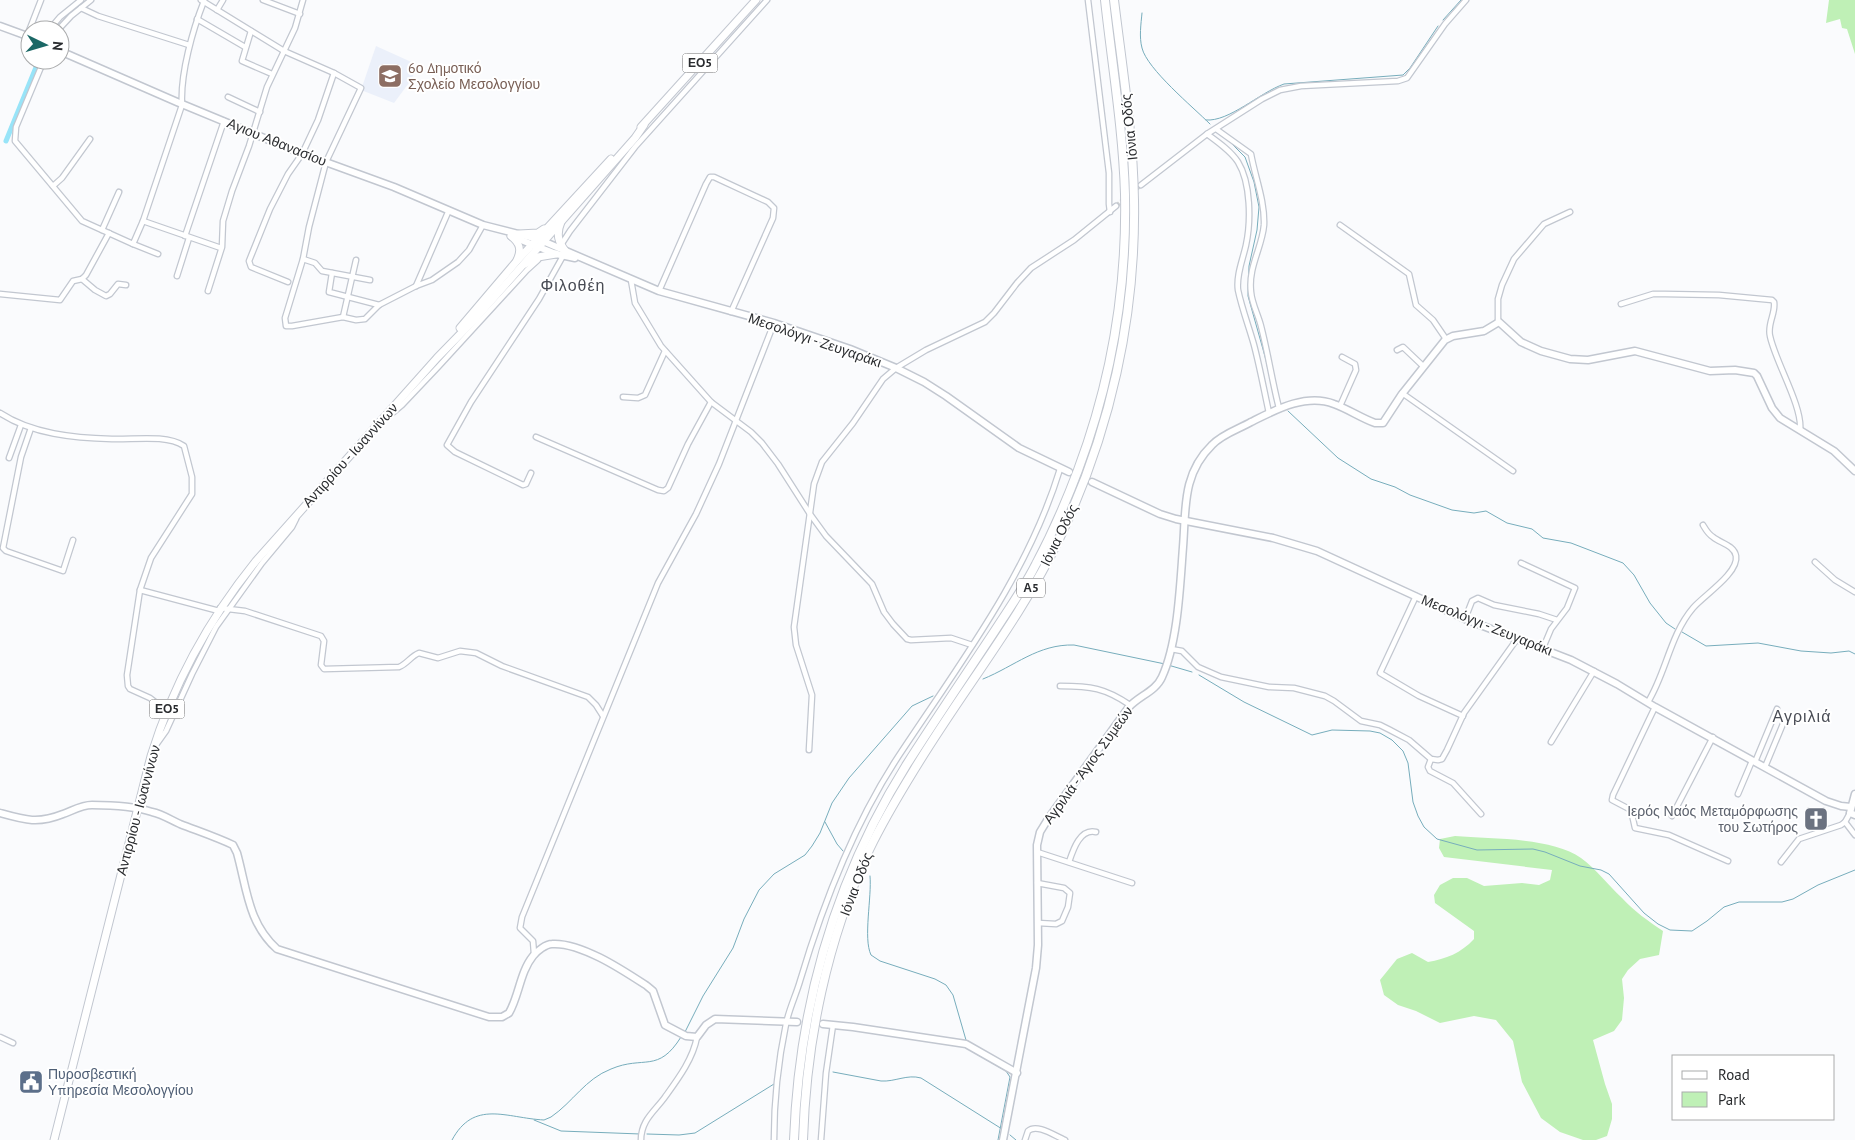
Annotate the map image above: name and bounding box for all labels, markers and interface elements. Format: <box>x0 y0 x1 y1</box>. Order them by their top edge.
north arrow <box>20 20 70 70</box>
text: N <box>49 41 67 52</box>
road number: ΕΟ5 <box>682 54 718 72</box>
place label: 6ο Δημοτικό Σχολείο Μεσολογγίου <box>408 59 540 93</box>
school or university icon: 6ο Δημοτικό Σχολείο Μεσολογγίου <box>377 63 403 89</box>
street label: Ιόνια Οδός <box>1117 93 1141 161</box>
street label: Αγιου Αθανασίου <box>225 114 329 170</box>
district label: Φιλοθέη <box>541 275 605 295</box>
street label: Μεσολόγγι - Ζευγαράκι <box>746 309 884 371</box>
street label: Αντιρρίου - Ιωαννίνων <box>298 399 402 511</box>
street label: Ιόνια Οδός <box>1036 501 1082 569</box>
road number: Α5 <box>1017 578 1045 598</box>
street label: Μεσολόγγι - Ζευγαράκι <box>1419 590 1555 660</box>
road number: ΕΟ5 <box>150 700 184 719</box>
street label: Αγριλιά - Άγιος Συμεών <box>1039 703 1137 827</box>
district label: Αγριλιά <box>1773 706 1831 726</box>
street label: Αντιρρίου - Ιωαννίνων <box>112 743 164 877</box>
place label: Ιερός Ναός Μεταμόρφωσης του Σωτήρος <box>1627 802 1798 836</box>
church icon: Ιερός Ναός Μεταμόρφωσης του Σωτήρος <box>1803 806 1829 832</box>
street label: Ιόνια Οδός <box>836 849 876 918</box>
legend <box>1672 1055 1835 1120</box>
place label: Πυροσβεστική Υπηρεσία Μεσολογγίου <box>48 1065 193 1099</box>
text: Road <box>1718 1065 1750 1084</box>
public building icon: Πυροσβεστική Υπηρεσία Μεσολογγίου <box>18 1069 44 1095</box>
text: Park <box>1718 1090 1746 1109</box>

